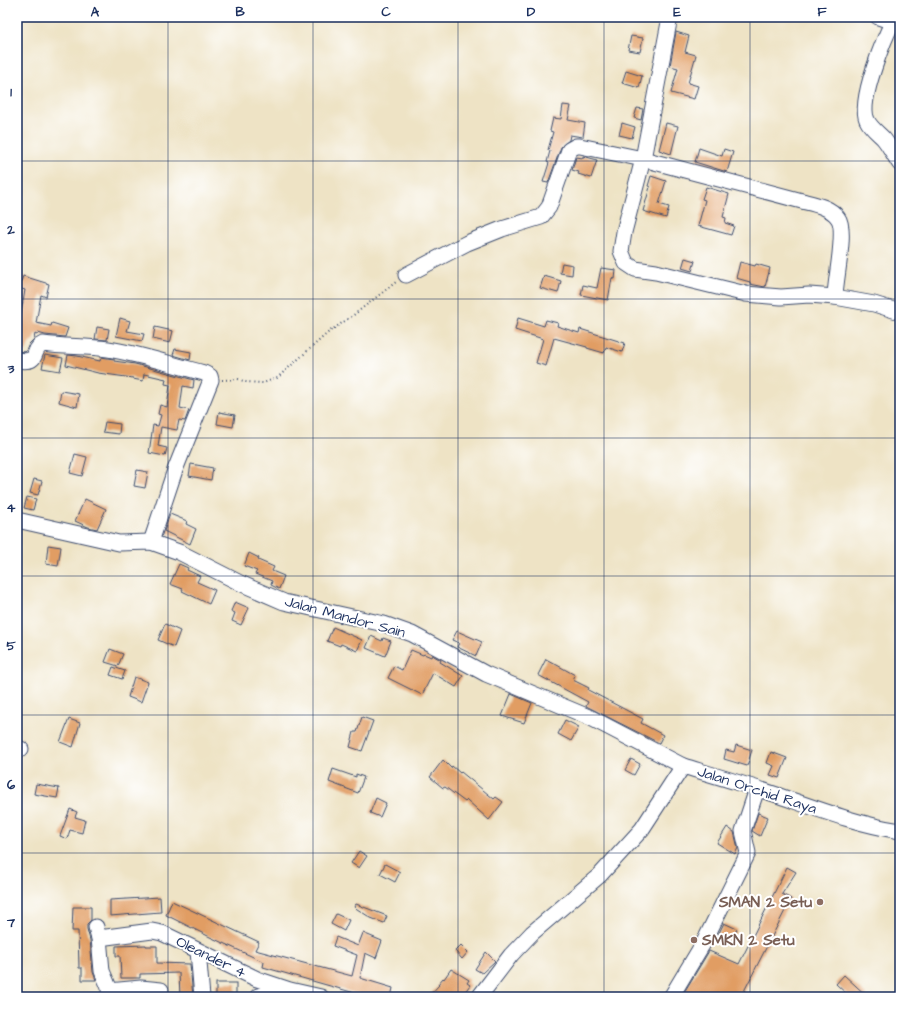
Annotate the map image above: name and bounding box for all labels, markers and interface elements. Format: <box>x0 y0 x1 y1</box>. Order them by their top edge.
text: A <box>91 3 100 21</box>
text: B <box>235 3 245 21</box>
text: C <box>381 3 391 21</box>
text: D <box>527 3 536 21</box>
text: E <box>673 3 681 21</box>
text: F <box>817 3 827 21</box>
text: 1 <box>10 83 12 101</box>
text: 2 <box>6 221 15 239</box>
text: 3 <box>7 360 15 378</box>
text: 4 <box>7 499 16 517</box>
street label: Jalan Mandor Sain <box>282 591 408 643</box>
text: 5 <box>6 637 16 655</box>
street label: Jalan Orchid Raya <box>694 761 820 820</box>
text: 6 <box>7 776 16 794</box>
place label: SMAN 2 Setu <box>718 892 812 913</box>
marker: SMAN 2 Setu <box>815 897 825 907</box>
text: 7 <box>6 914 16 932</box>
place label: SMKN 2 Setu <box>701 930 795 951</box>
street label: Oleander 4 <box>172 931 250 983</box>
marker: SMKN 2 Setu <box>689 935 699 945</box>

